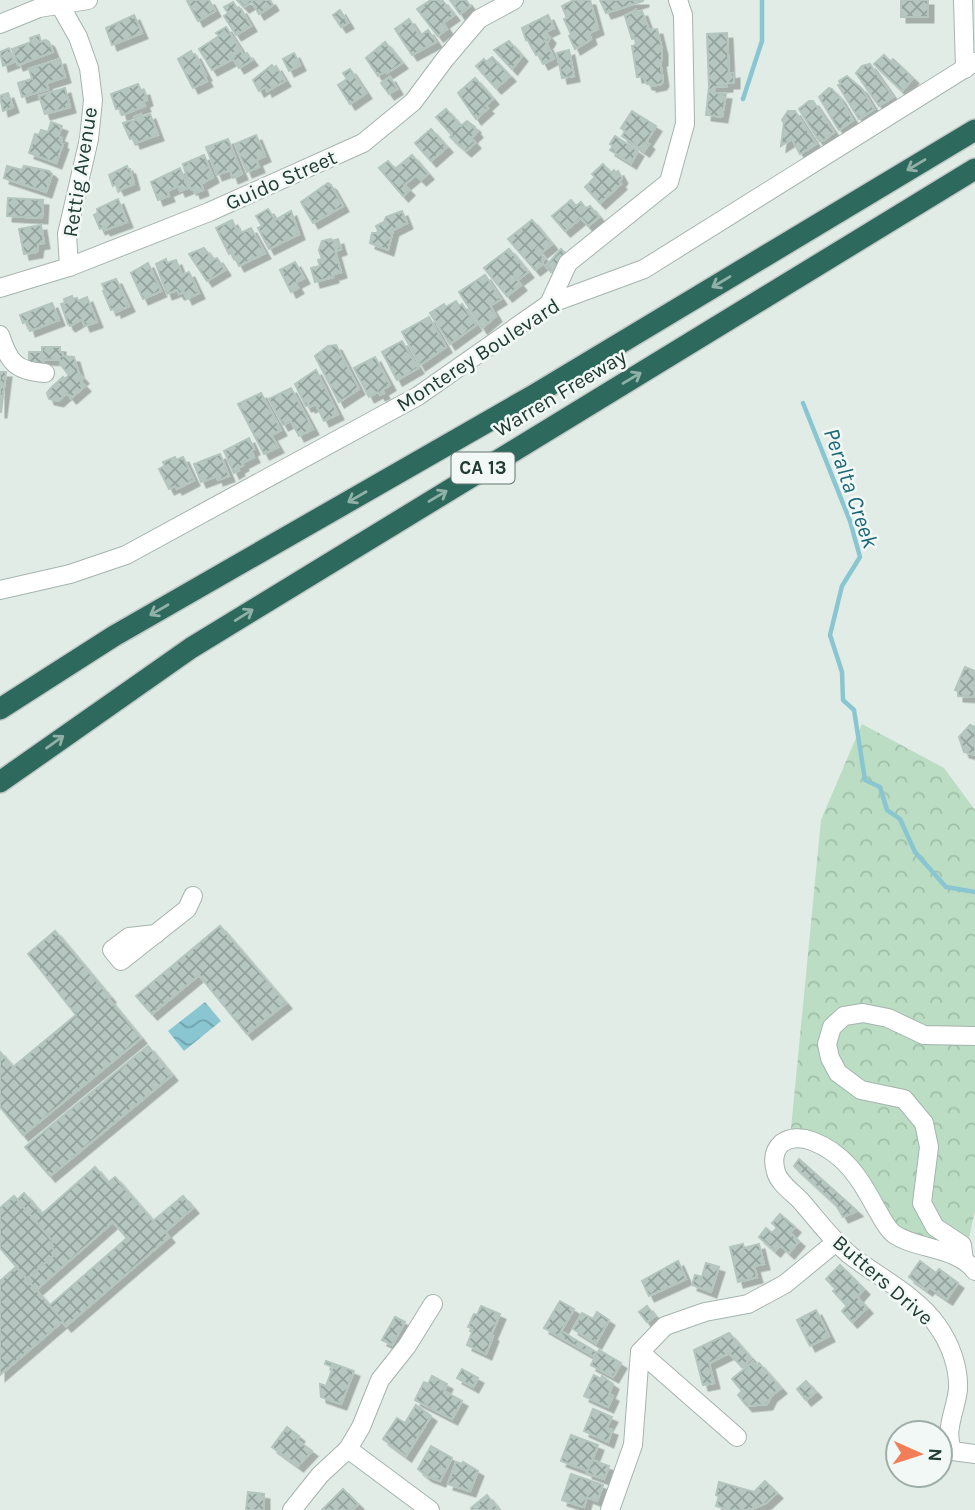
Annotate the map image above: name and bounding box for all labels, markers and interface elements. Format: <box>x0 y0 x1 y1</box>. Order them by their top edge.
street label: Rettig Avenue <box>58 105 102 239</box>
street label: Guido Street <box>222 145 340 215</box>
one-way arrow <box>907 158 927 172</box>
one-way arrow <box>712 275 732 289</box>
street label: Monterey Boulevard <box>392 293 564 417</box>
street label: Warren Freeway <box>490 344 631 442</box>
one-way arrow <box>621 370 641 384</box>
water label: Peralta Creek <box>818 424 884 552</box>
road number: CA 13 <box>452 453 514 484</box>
one-way arrow <box>427 488 447 502</box>
one-way arrow <box>347 490 367 504</box>
one-way arrow <box>149 604 170 617</box>
one-way arrow <box>233 607 253 621</box>
one-way arrow <box>45 735 64 749</box>
street label: Butters Drive <box>828 1230 938 1330</box>
north arrow <box>884 1419 954 1489</box>
text: N <box>924 1447 946 1462</box>

